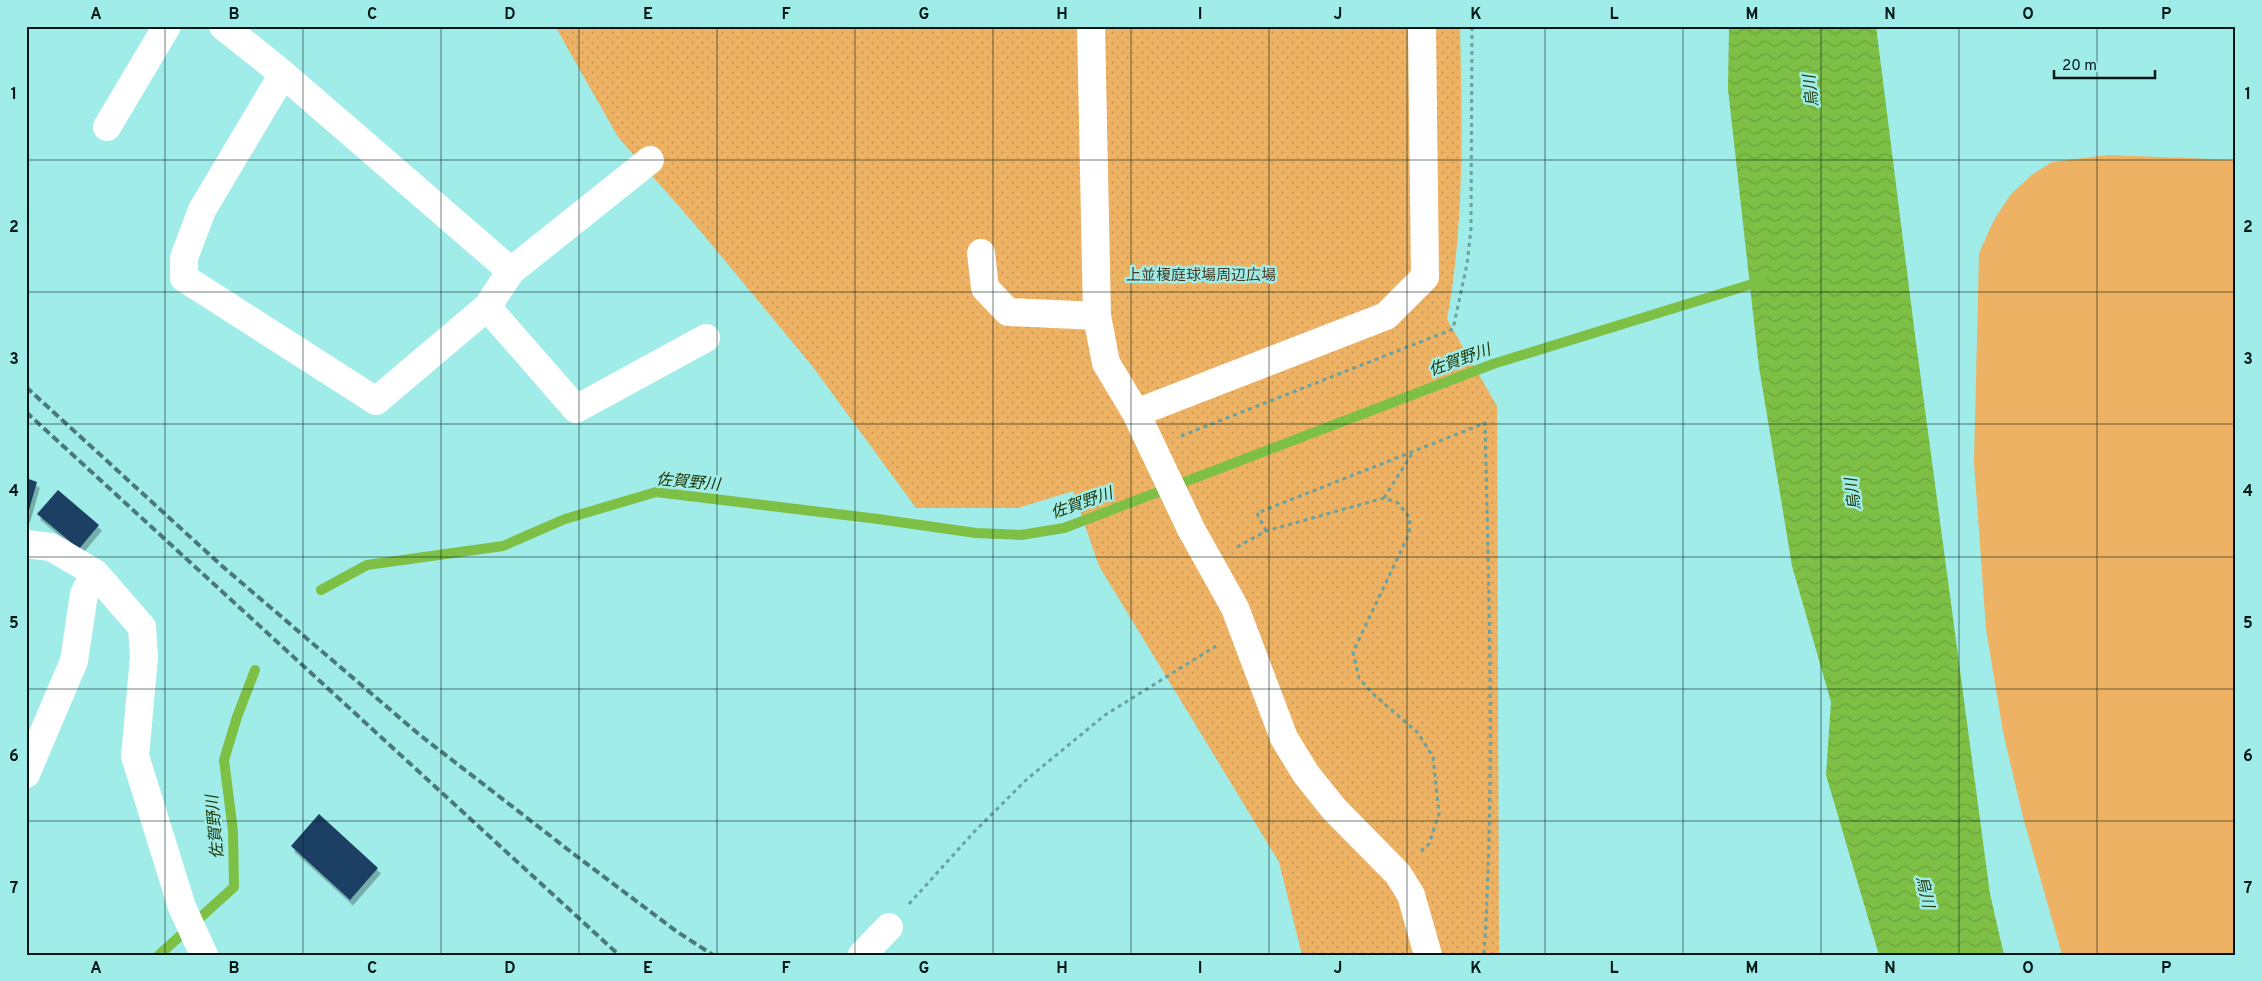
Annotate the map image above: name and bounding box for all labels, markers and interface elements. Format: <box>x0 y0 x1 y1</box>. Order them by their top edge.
text: A <box>90 5 102 25</box>
text: B <box>228 5 240 25</box>
text: C <box>367 5 377 25</box>
text: D <box>504 5 516 25</box>
text: E <box>643 5 653 25</box>
text: F <box>781 5 791 25</box>
text: G <box>919 5 929 25</box>
text: H <box>1056 5 1068 25</box>
text: I <box>1198 5 1202 25</box>
text: J <box>1334 5 1342 25</box>
text: K <box>1470 5 1482 25</box>
text: L <box>1609 5 1619 25</box>
text: M <box>1746 5 1758 25</box>
text: N <box>1884 5 1896 25</box>
text: O <box>2022 5 2034 25</box>
text: P <box>2161 5 2171 25</box>
scale bar <box>2054 48 2156 80</box>
text: 20 m <box>2062 57 2097 76</box>
water label: 烏川 <box>1800 72 1824 108</box>
text: 1 <box>11 85 17 105</box>
text: 1 <box>2245 85 2251 105</box>
text: 2 <box>9 218 19 238</box>
text: 2 <box>2243 218 2253 238</box>
park label: 上並榎庭球場周辺広場 <box>1126 267 1276 286</box>
water label: 佐賀野川 <box>1427 340 1495 381</box>
text: 3 <box>9 350 19 370</box>
text: 3 <box>2243 350 2253 370</box>
water label: 佐賀野川 <box>655 470 723 496</box>
water label: 烏川 <box>1842 475 1866 511</box>
text: 4 <box>9 482 19 502</box>
text: 4 <box>2243 482 2253 502</box>
water label: 佐賀野川 <box>1048 483 1117 524</box>
text: 5 <box>9 614 19 634</box>
text: 5 <box>2243 614 2253 634</box>
text: 6 <box>9 747 19 767</box>
text: 6 <box>2243 747 2253 767</box>
water label: 佐賀野川 <box>203 792 229 860</box>
water label: 烏川 <box>1911 874 1938 912</box>
text: 7 <box>10 879 18 899</box>
text: 7 <box>2244 879 2252 899</box>
text: A <box>90 959 102 979</box>
text: B <box>228 959 240 979</box>
text: C <box>367 959 377 979</box>
text: D <box>504 959 516 979</box>
text: E <box>643 959 653 979</box>
text: F <box>781 959 791 979</box>
text: G <box>919 959 929 979</box>
text: H <box>1056 959 1068 979</box>
text: I <box>1198 959 1202 979</box>
text: J <box>1334 959 1342 979</box>
text: K <box>1470 959 1482 979</box>
text: L <box>1609 959 1619 979</box>
text: M <box>1746 959 1758 979</box>
text: N <box>1884 959 1896 979</box>
text: O <box>2022 959 2034 979</box>
text: P <box>2161 959 2171 979</box>

